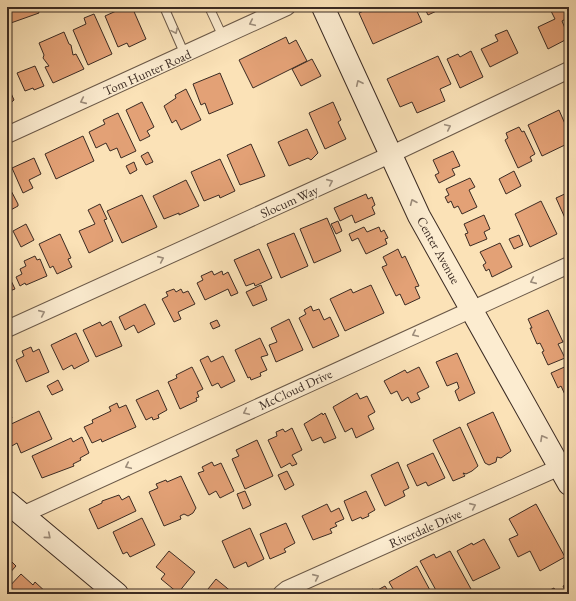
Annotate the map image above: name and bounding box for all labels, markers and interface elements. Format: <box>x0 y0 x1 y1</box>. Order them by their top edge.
one-way arrow <box>249 18 256 26</box>
one-way arrow <box>170 26 178 34</box>
street label: Tom Hunter Road <box>101 45 194 99</box>
one-way arrow <box>356 80 364 88</box>
one-way arrow <box>80 96 87 104</box>
one-way arrow <box>444 124 451 132</box>
one-way arrow <box>326 179 333 187</box>
street label: Slocum Way <box>258 181 321 222</box>
one-way arrow <box>410 198 418 206</box>
street label: Center Avenue <box>413 214 464 287</box>
one-way arrow <box>156 256 164 264</box>
one-way arrow <box>530 276 538 284</box>
one-way arrow <box>38 310 46 318</box>
one-way arrow <box>412 329 419 337</box>
street label: McCloud Drive <box>256 365 335 414</box>
one-way arrow <box>243 407 250 415</box>
one-way arrow <box>541 435 548 442</box>
one-way arrow <box>124 461 132 469</box>
one-way arrow <box>469 503 476 511</box>
street label: Riverdale Drive <box>386 505 464 552</box>
one-way arrow <box>43 531 50 538</box>
one-way arrow <box>312 573 319 581</box>

